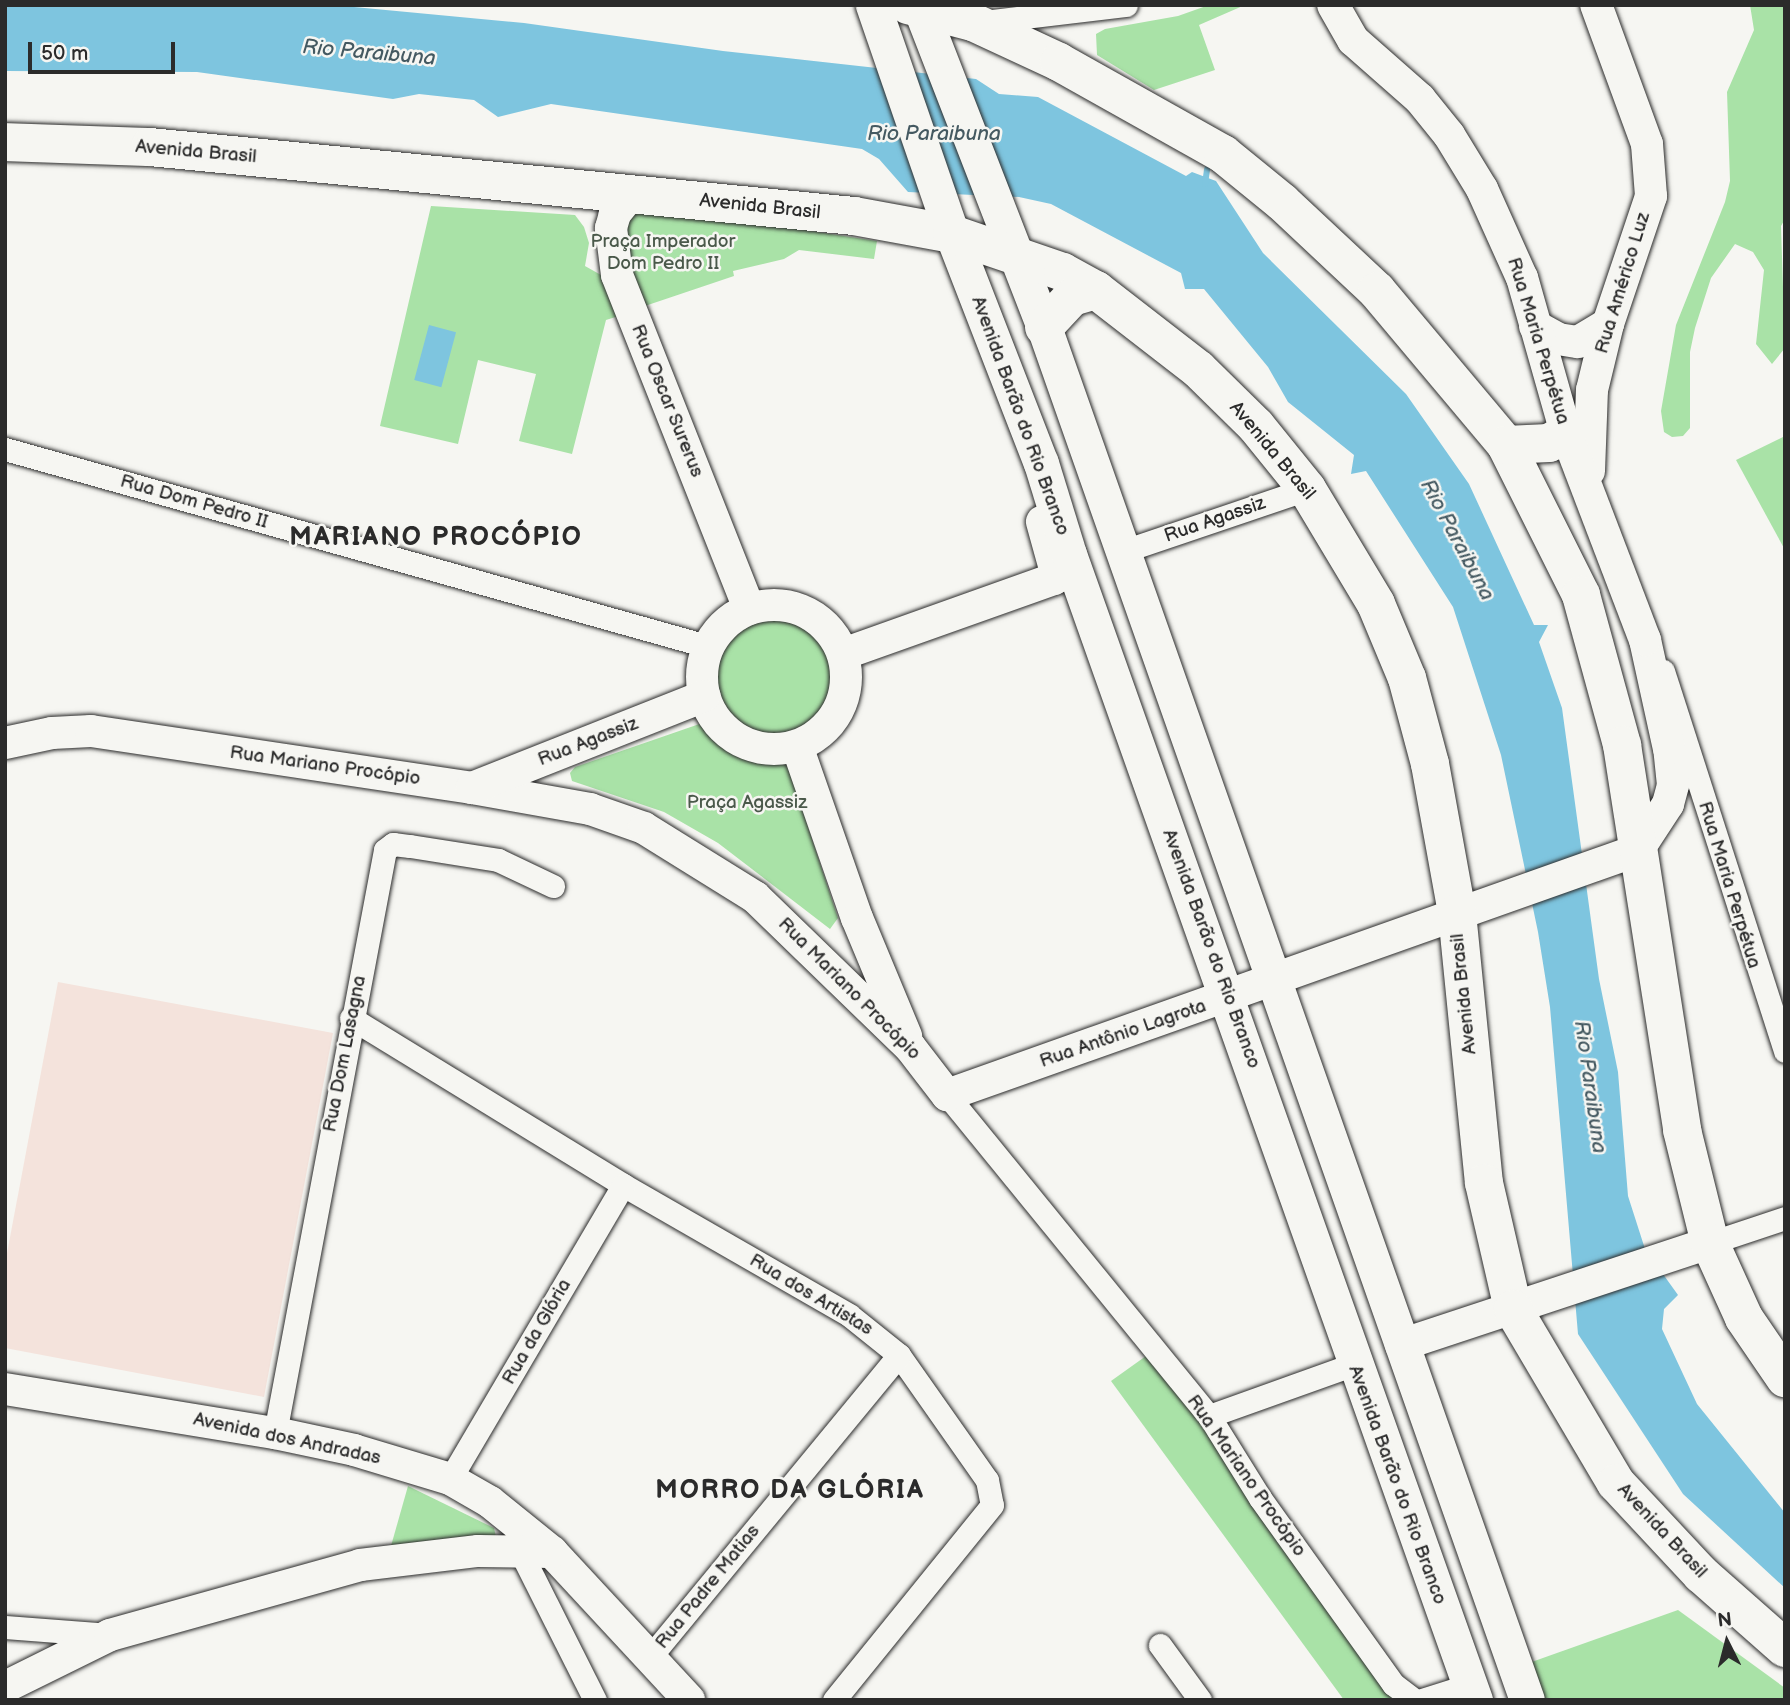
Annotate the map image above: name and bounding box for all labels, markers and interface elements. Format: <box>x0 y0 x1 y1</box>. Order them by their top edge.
scale bar <box>32 28 178 72</box>
water label: Rio Paraibuna <box>301 35 437 71</box>
text: 50 m <box>41 41 88 66</box>
water label: Rio Paraibuna <box>867 121 1001 147</box>
street label: Avenida Brasil <box>134 135 258 169</box>
street label: Avenida Brasil <box>698 189 822 225</box>
street label: Rua Américo Luz <box>1591 210 1655 356</box>
park label: Praça Imperador Dom Pedro II <box>591 231 735 275</box>
street label: Rua Maria Perpétua <box>1502 255 1574 427</box>
street label: Avenida Barão do Rio Branco <box>966 293 1074 539</box>
street label: Rua Oscar Surerus <box>626 321 708 481</box>
street label: Avenida Brasil <box>1224 397 1320 505</box>
street label: Rua Dom Pedro II <box>117 470 271 534</box>
water label: Rio Paraibuna <box>1415 475 1499 605</box>
street label: Rua Agassiz <box>1162 492 1268 548</box>
district label: MARIANO PROCÓPIO <box>291 522 581 554</box>
street label: Rua Agassiz <box>535 712 641 772</box>
street label: Rua Mariano Procópio <box>228 741 422 791</box>
park label: Praça Agassiz <box>687 792 807 814</box>
street label: Rua Maria Perpétua <box>1693 799 1765 971</box>
street label: Avenida Barão do Rio Branco <box>1157 826 1265 1072</box>
street label: Rua Mariano Procópio <box>773 913 925 1065</box>
street label: Avenida Brasil <box>1446 932 1482 1056</box>
street label: Rua Dom Lasagna <box>319 974 371 1134</box>
street label: Rua Antônio Lagrota <box>1037 995 1209 1073</box>
water label: Rio Paraibuna <box>1568 1019 1612 1155</box>
street label: Rua dos Artistas <box>745 1249 877 1341</box>
street label: Rua da Glória <box>498 1275 576 1389</box>
street label: Avenida Barão do Rio Branco <box>1343 1362 1451 1608</box>
street label: Rua Mariano Procópio <box>1182 1391 1310 1561</box>
street label: Avenida dos Andradas <box>191 1408 383 1470</box>
district label: MORRO DA GLÓRIA <box>657 1475 923 1507</box>
street label: Avenida Brasil <box>1612 1479 1712 1583</box>
street label: Rua Padre Matias <box>651 1520 765 1654</box>
north arrow <box>1692 1607 1762 1677</box>
text: N <box>1716 1608 1733 1633</box>

